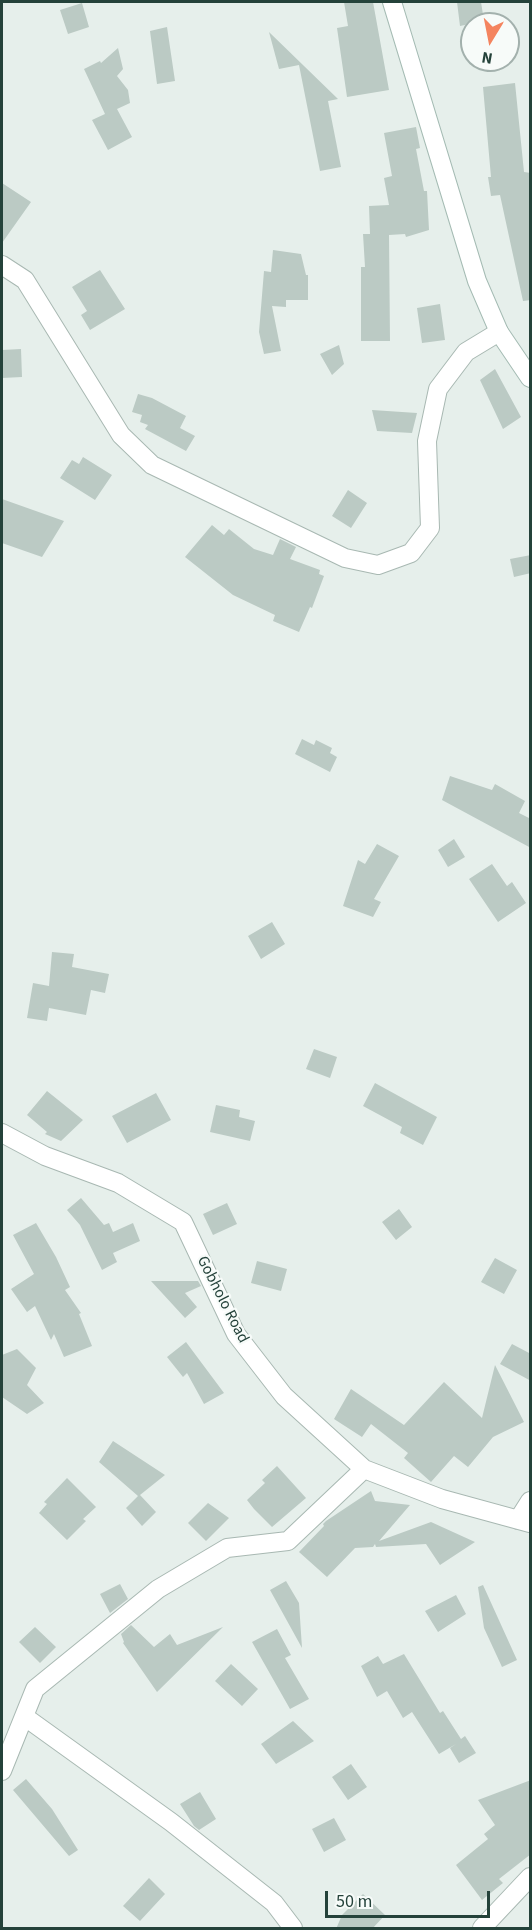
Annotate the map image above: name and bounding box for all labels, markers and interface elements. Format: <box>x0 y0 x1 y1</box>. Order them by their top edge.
north arrow <box>460 12 520 72</box>
text: N <box>480 46 494 70</box>
street label: Gobholo Road <box>192 1253 252 1347</box>
scale bar <box>328 1879 493 1917</box>
text: 50 m <box>336 1889 372 1914</box>

